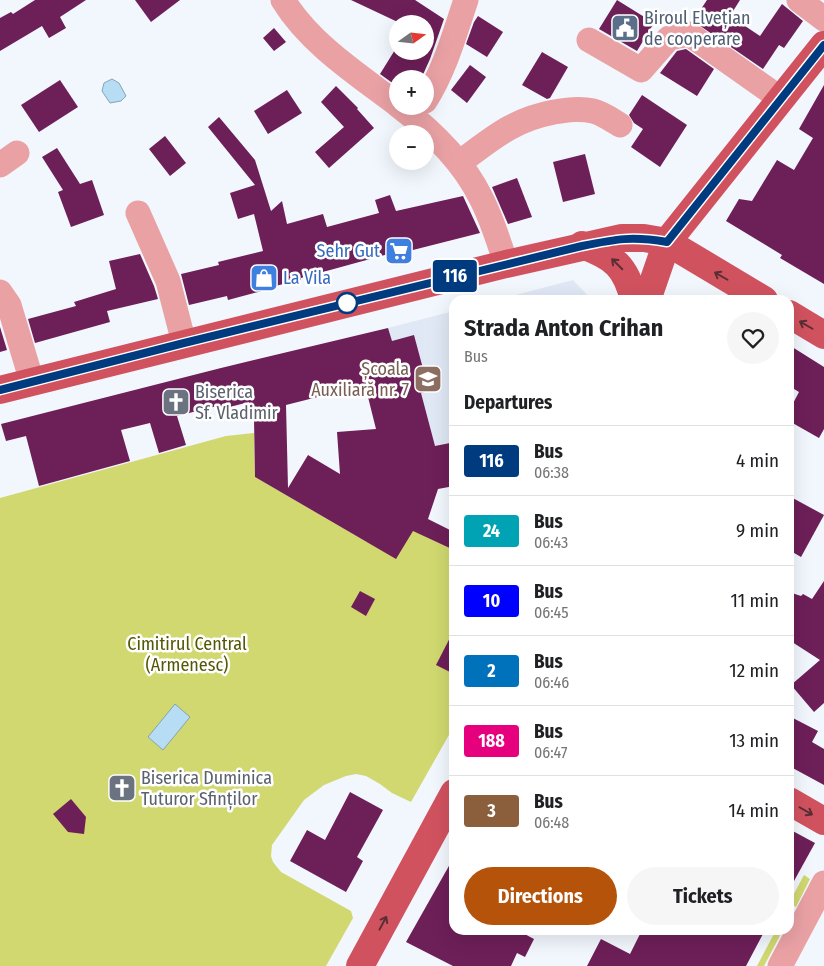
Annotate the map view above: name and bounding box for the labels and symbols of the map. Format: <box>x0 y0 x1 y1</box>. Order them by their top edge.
place label: Biroul Elvețian de cooperare <box>644 7 750 50</box>
public building icon: Biroul Elvețian de cooperare <box>610 13 640 43</box>
north arrow <box>389 15 434 60</box>
supermarket icon: Sehr Gut <box>384 236 414 266</box>
place label: Sehr Gut <box>317 240 380 262</box>
one-way arrow <box>611 258 623 271</box>
line badge: 116 <box>426 260 484 292</box>
shop icon: La Vila <box>249 263 279 293</box>
place label: La Vila <box>283 267 331 289</box>
one-way arrow <box>715 270 729 280</box>
unlabelled marker <box>336 292 358 314</box>
one-way arrow <box>800 319 814 329</box>
place label: Școala Auxiliară nr. 7 <box>311 358 409 401</box>
school or university icon: Școala Auxiliară nr. 7 <box>413 364 443 394</box>
place label: Biserica Sf. Vladimir <box>195 381 279 424</box>
church icon: Biserica Sf. Vladimir <box>161 387 191 417</box>
park label: Cimitirul Central (Armenesc) <box>127 633 247 676</box>
place label: Biserica Duminica Tuturor Sfinților <box>141 767 272 810</box>
church icon: Biserica Duminica Tuturor Sfinților <box>107 773 137 803</box>
one-way arrow <box>799 806 813 816</box>
one-way arrow <box>379 916 388 931</box>

